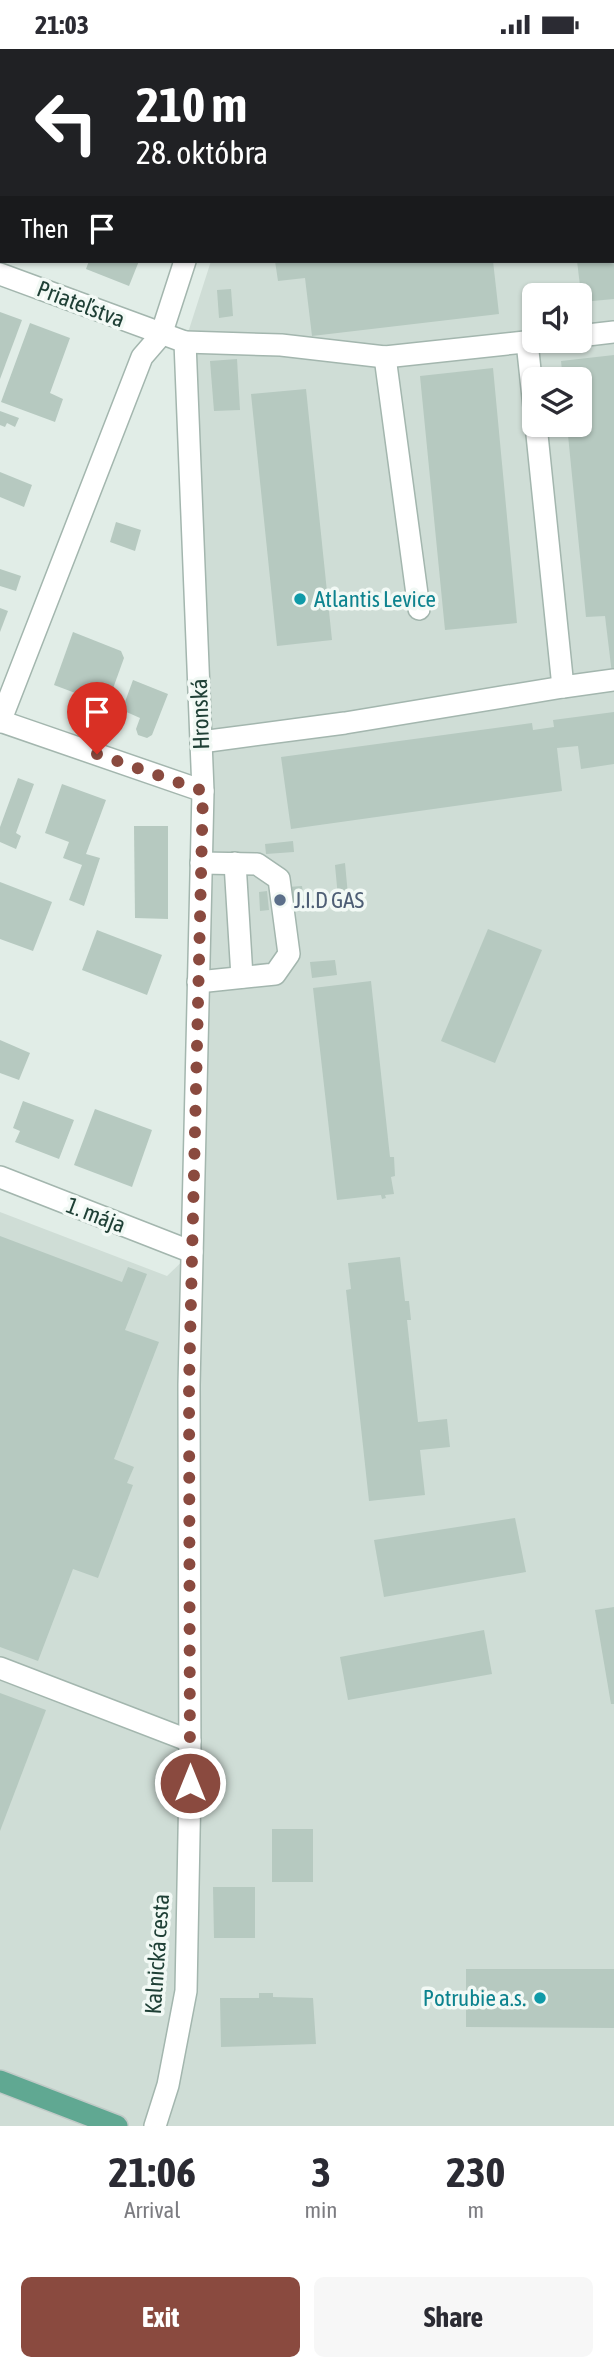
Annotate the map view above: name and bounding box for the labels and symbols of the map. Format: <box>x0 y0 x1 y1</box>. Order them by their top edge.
street label: Priateľstva <box>34 275 128 333</box>
place label: Atlantis Levice <box>314 586 436 612</box>
marker: Atlantis Levice <box>292 591 308 607</box>
street label: Hronská <box>186 678 214 750</box>
pin <box>67 682 127 754</box>
place label: J.I.D GAS <box>294 887 364 913</box>
marker: J.I.D GAS <box>272 892 288 908</box>
street label: 1. mája <box>63 1192 129 1238</box>
position arrow <box>153 1746 227 1820</box>
street label: Kalnická cesta <box>140 1893 174 2015</box>
place label: Potrubie a.s. <box>423 1985 526 2011</box>
marker: Potrubie a.s. <box>532 1990 548 2006</box>

